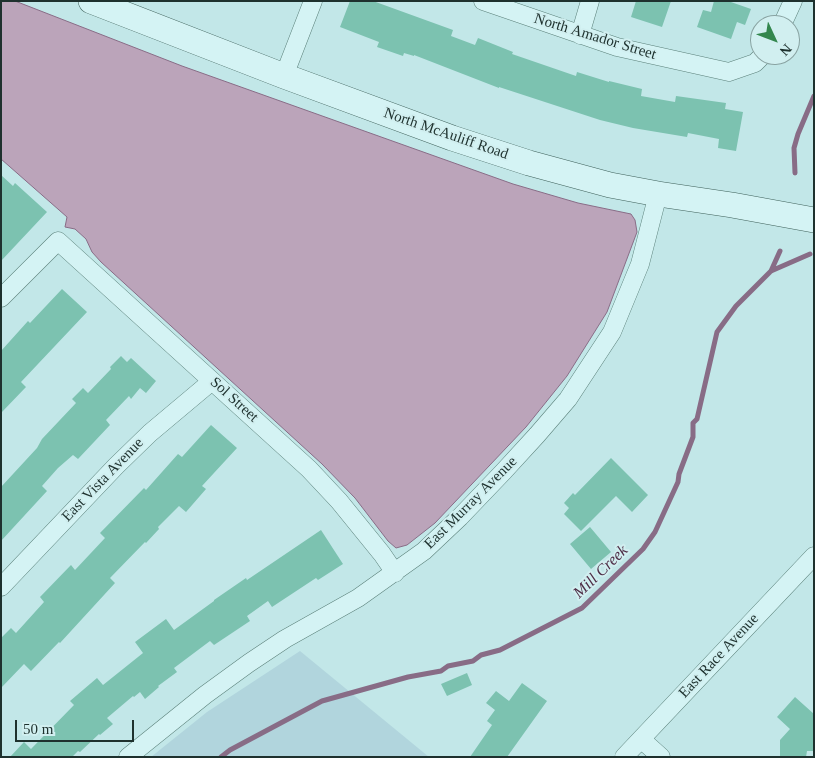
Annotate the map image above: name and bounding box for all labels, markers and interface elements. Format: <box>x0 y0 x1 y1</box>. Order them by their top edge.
street label: North Amador Street <box>532 10 658 64</box>
north arrow <box>750 15 800 65</box>
text: N <box>777 41 795 59</box>
street label: North McAuliff Road <box>381 104 511 164</box>
street label: Sol Street <box>206 374 262 426</box>
street label: East Vista Avenue <box>58 434 148 526</box>
street label: East Murray Avenue <box>421 453 521 553</box>
water label: Mill Creek <box>570 541 632 603</box>
street label: East Race Avenue <box>675 610 763 702</box>
scale bar <box>18 710 136 742</box>
text: 50 m <box>23 721 53 737</box>

